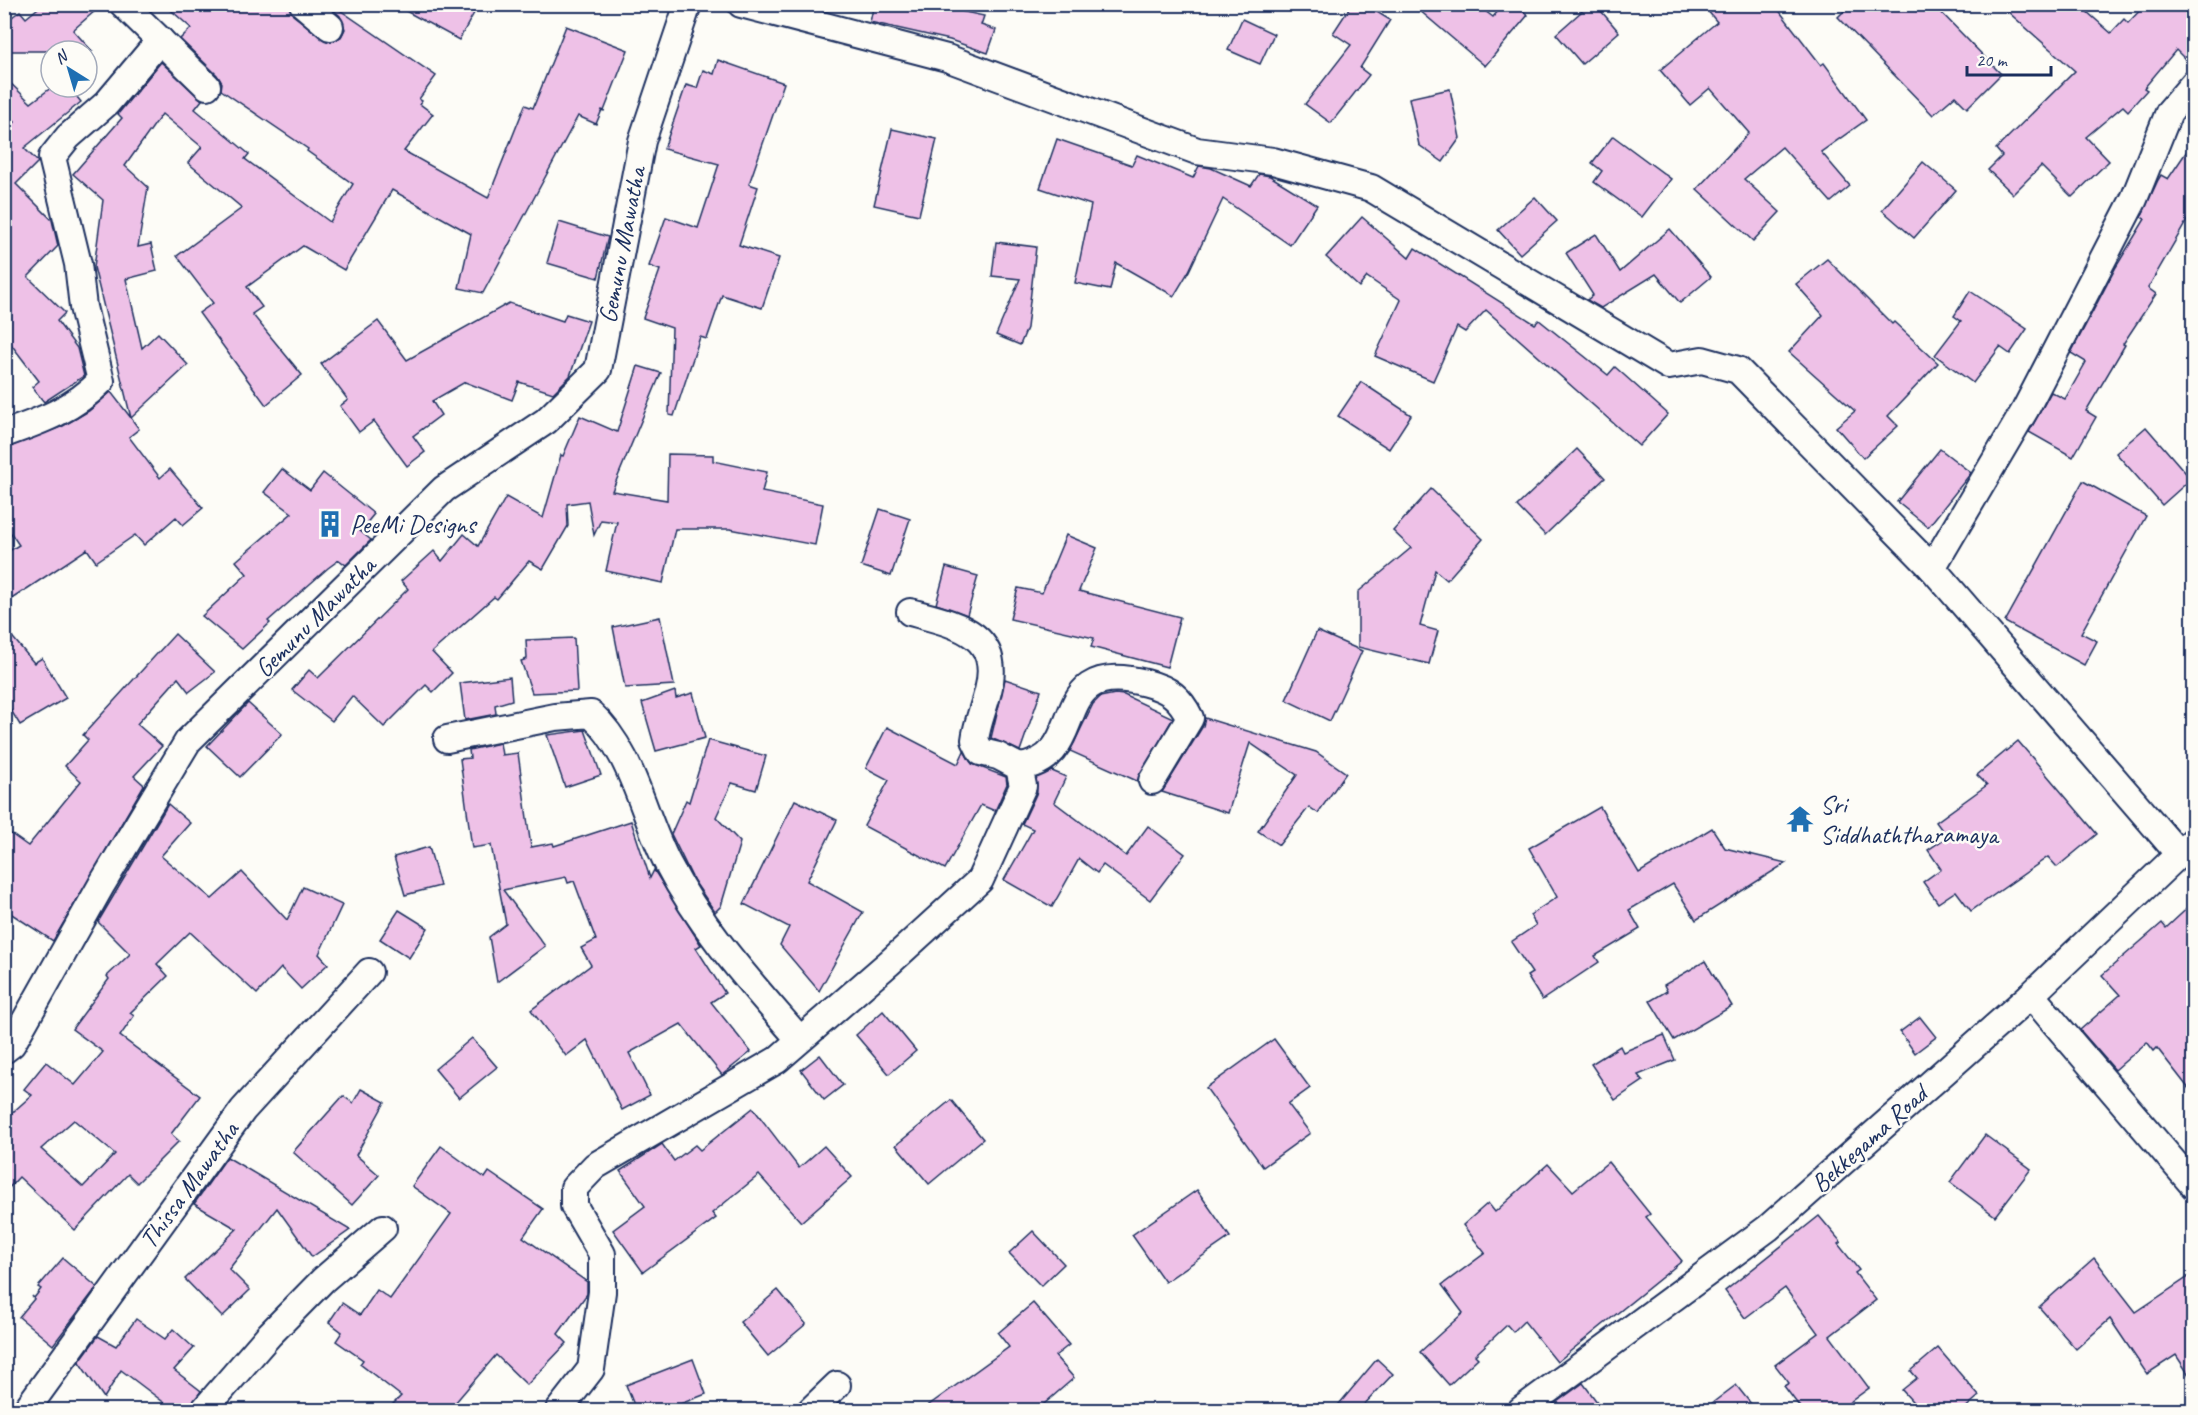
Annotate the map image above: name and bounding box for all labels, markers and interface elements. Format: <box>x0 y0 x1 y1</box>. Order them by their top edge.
north arrow <box>39 39 99 99</box>
scale bar <box>1967 39 2051 77</box>
text: N <box>51 45 73 69</box>
text: 20 m <box>1976 49 2009 71</box>
street label: Gemunu Mawatha <box>591 162 654 326</box>
place label: PeeMi Designs <box>350 508 477 541</box>
building icon: PeeMi Designs <box>315 509 345 539</box>
street label: Gemunu Mawatha <box>247 548 384 685</box>
place label: Sri Siddhaththaramaya <box>1820 788 2000 851</box>
temple icon: Sri Siddhaththaramaya <box>1785 804 1815 834</box>
street label: Bekkegama Road <box>1804 1076 1937 1200</box>
street label: Thissa Mawatha <box>132 1114 247 1255</box>

